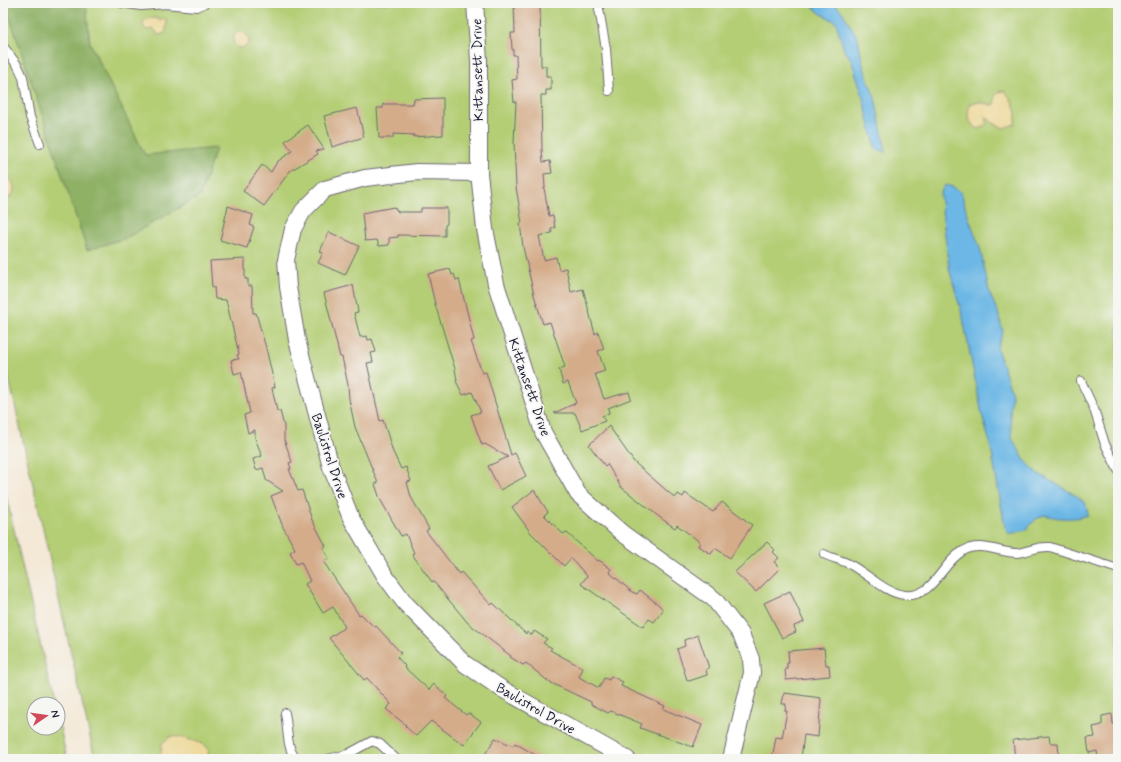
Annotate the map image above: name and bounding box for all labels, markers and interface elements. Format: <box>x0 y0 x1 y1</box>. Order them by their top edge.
street label: Kittansett Drive <box>468 18 488 122</box>
street label: Kittansett Drive <box>504 336 554 439</box>
street label: Baulistrol Drive <box>307 411 351 501</box>
street label: Baulistrol Drive <box>493 679 578 739</box>
north arrow <box>26 696 66 736</box>
text: N <box>47 709 62 719</box>

